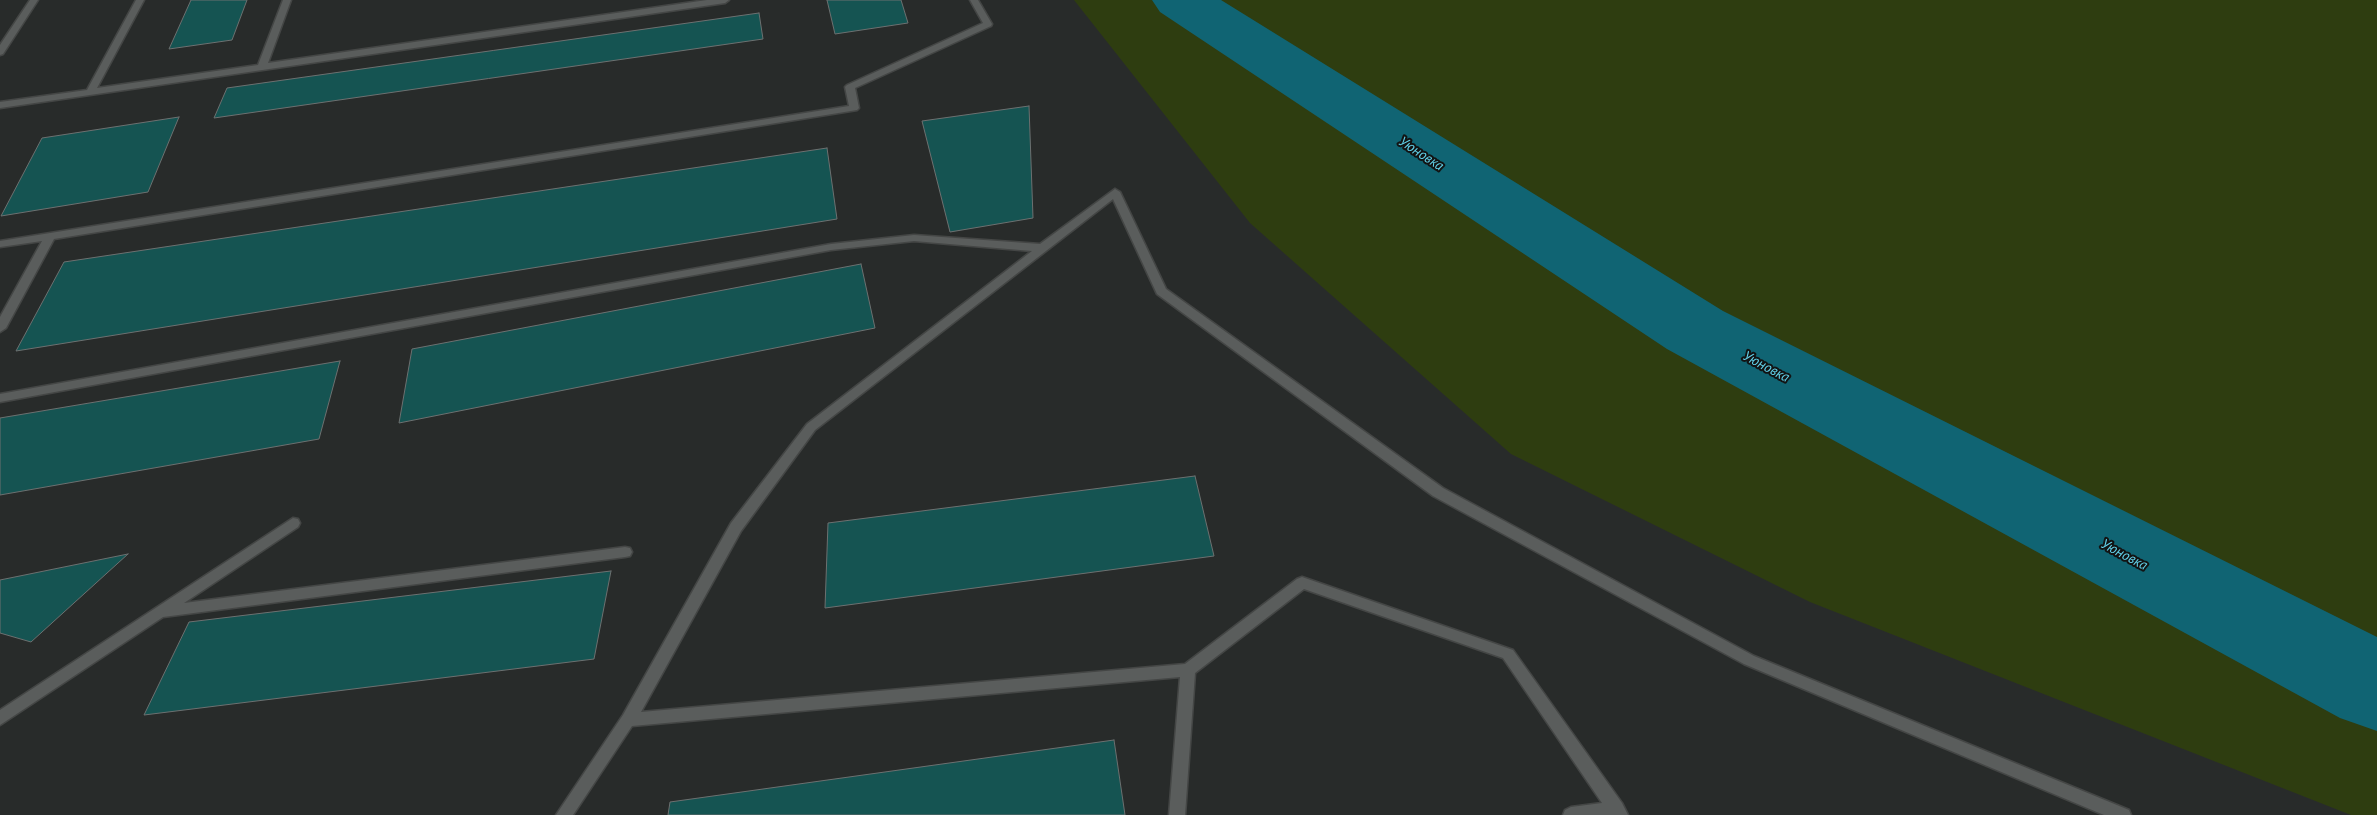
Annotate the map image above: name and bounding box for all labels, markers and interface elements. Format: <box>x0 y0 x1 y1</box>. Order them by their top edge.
water label: Уюновка <box>1395 133 1447 175</box>
water label: Уюновка <box>1740 348 1792 386</box>
water label: Уюновка <box>2098 536 2150 574</box>

